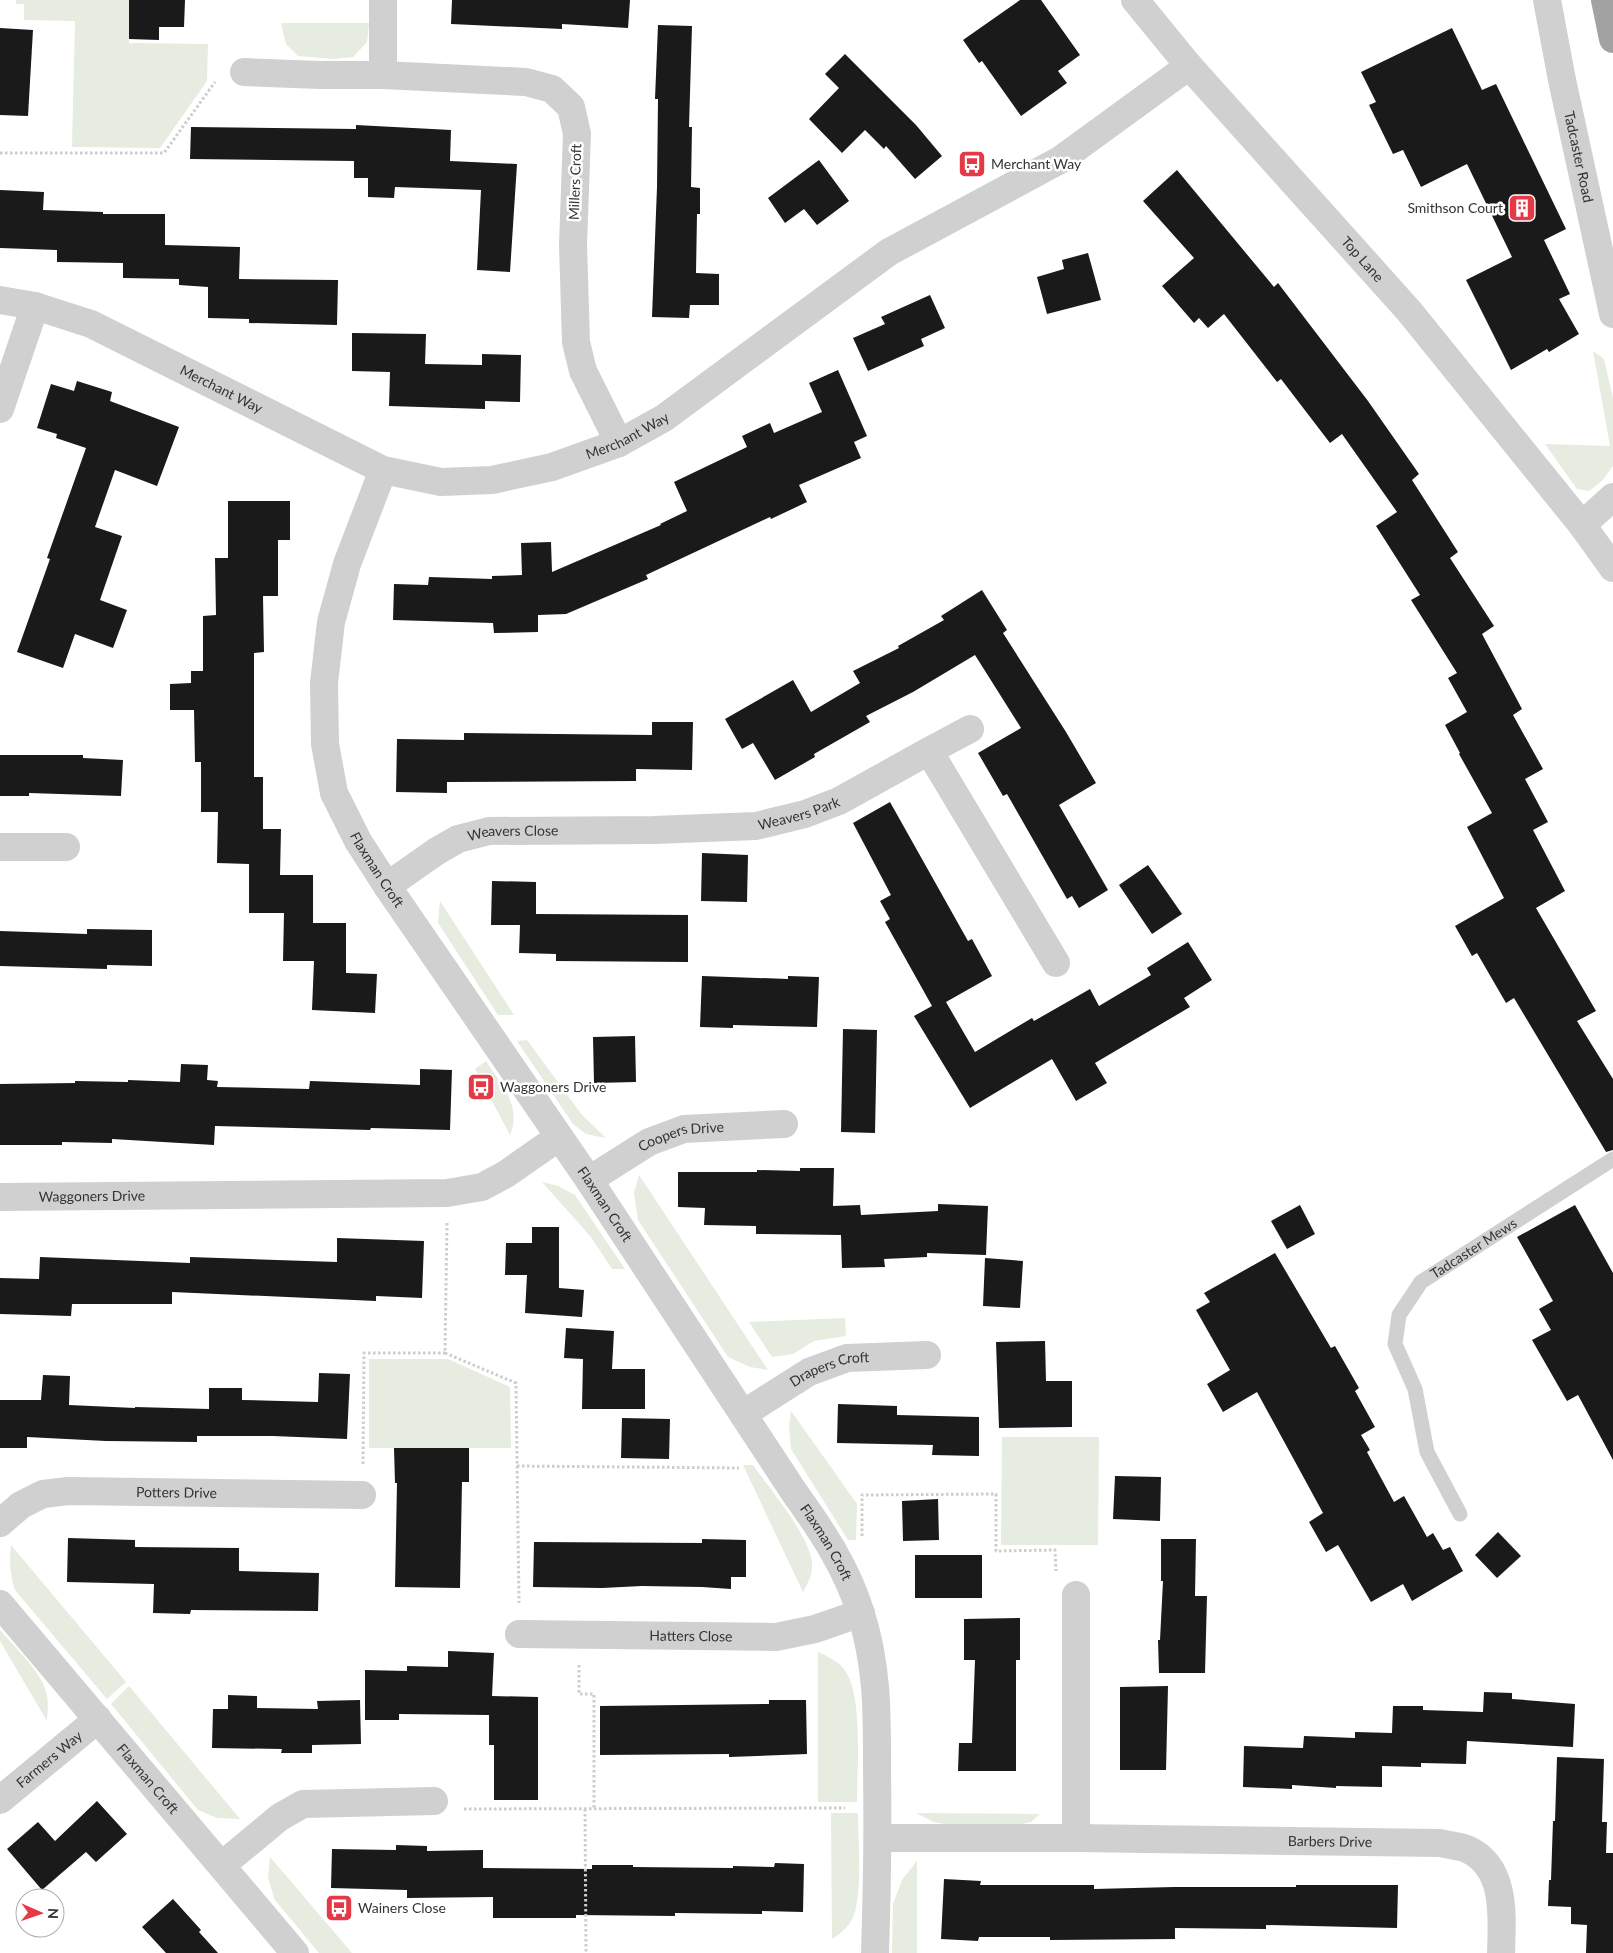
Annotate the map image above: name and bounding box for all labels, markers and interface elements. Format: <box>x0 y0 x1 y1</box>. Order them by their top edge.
street label: Tadcaster Road <box>1561 109 1597 204</box>
street label: Millers Croft <box>565 143 584 220</box>
bus stop icon: Merchant Way <box>957 149 987 179</box>
place label: Merchant Way <box>991 155 1082 172</box>
building icon: Smithson Court <box>1507 193 1537 223</box>
place label: Smithson Court <box>1407 199 1503 216</box>
street label: Top Lane <box>1338 233 1388 285</box>
street label: Merchant Way <box>177 361 266 417</box>
street label: Merchant Way <box>583 408 673 462</box>
street label: Weavers Park <box>756 792 843 833</box>
street label: Weavers Close <box>466 822 558 844</box>
street label: Flaxman Croft <box>347 829 408 911</box>
bus stop icon: Waggoners Drive <box>466 1072 496 1102</box>
place label: Waggoners Drive <box>500 1078 606 1095</box>
street label: Coopers Drive <box>635 1118 724 1155</box>
street label: Flaxman Croft <box>574 1163 636 1245</box>
street label: Waggoners Drive <box>39 1187 145 1205</box>
street label: Tadcaster Mews <box>1427 1214 1520 1282</box>
street label: Drapers Croft <box>786 1348 870 1390</box>
street label: Potters Drive <box>136 1483 217 1501</box>
street label: Flaxman Croft <box>797 1500 856 1583</box>
street label: Hatters Close <box>649 1627 733 1644</box>
street label: Farmers Way <box>13 1726 86 1791</box>
street label: Flaxman Croft <box>114 1740 183 1817</box>
street label: Barbers Drive <box>1288 1832 1372 1850</box>
north arrow <box>15 1888 65 1938</box>
bus stop icon: Wainers Close <box>324 1893 354 1923</box>
place label: Wainers Close <box>358 1899 446 1916</box>
text: N <box>45 1908 62 1919</box>

